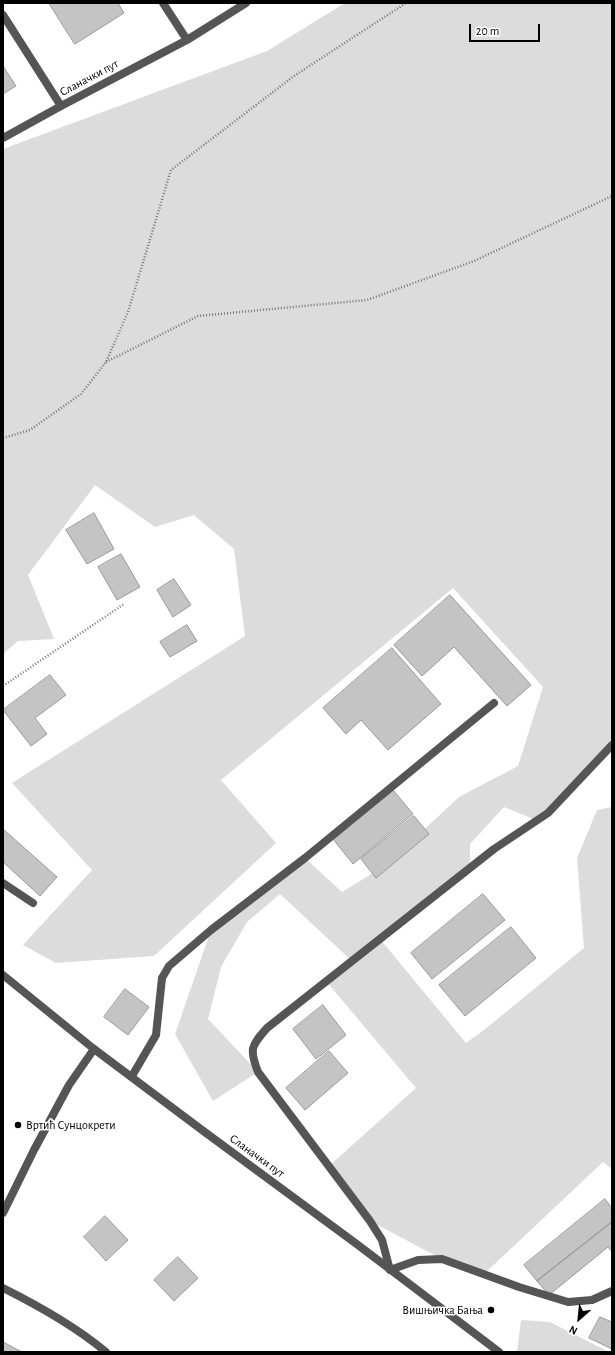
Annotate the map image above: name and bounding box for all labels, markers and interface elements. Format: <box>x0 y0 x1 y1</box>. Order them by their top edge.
scale bar <box>471 16 542 42</box>
text: 20 m <box>476 25 499 37</box>
street label: Сланачки пут <box>57 57 121 99</box>
place label: Вртић Сунцокрети <box>26 1118 116 1132</box>
marker: Вртић Сунцокрети <box>13 1120 23 1130</box>
street label: Сланачки пут <box>227 1131 287 1181</box>
north arrow <box>559 1299 599 1339</box>
place label: Вишњичка Бања <box>402 1303 483 1317</box>
marker: Вишњичка Бања <box>486 1305 496 1315</box>
text: N <box>567 1323 579 1337</box>

